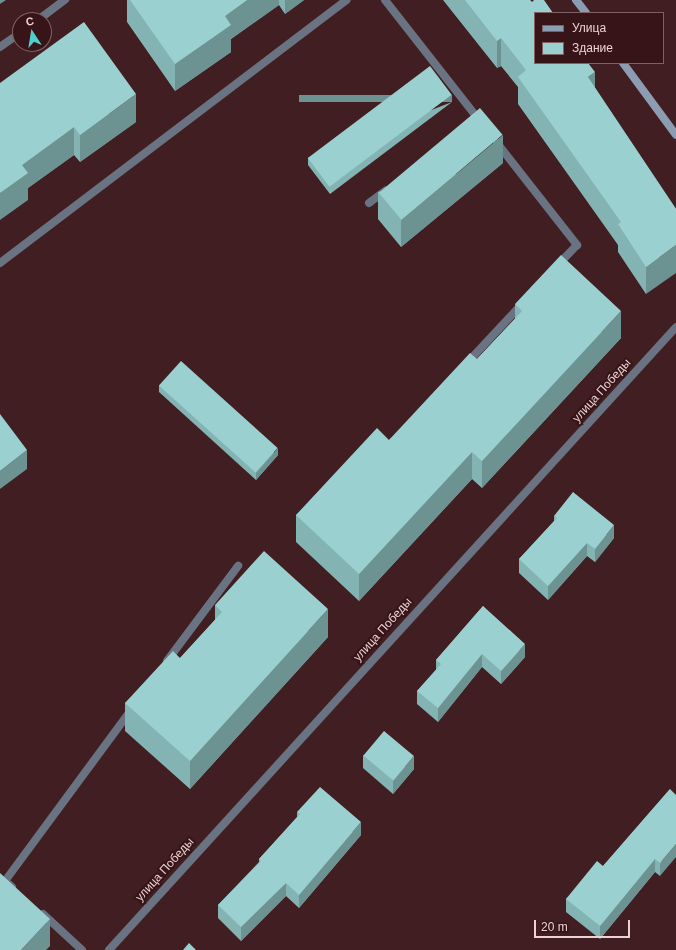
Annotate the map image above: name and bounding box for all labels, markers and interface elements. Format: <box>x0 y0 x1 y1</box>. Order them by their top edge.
north arrow <box>12 12 52 52</box>
legend <box>534 12 664 64</box>
text: С <box>25 15 35 28</box>
text: Улица <box>572 21 606 35</box>
text: Здание <box>572 41 613 55</box>
street label: улица Победы <box>570 356 634 426</box>
street label: улица Победы <box>351 595 415 665</box>
street label: улица Победы <box>133 835 197 905</box>
scale bar <box>536 912 632 938</box>
text: 20 m <box>541 920 568 934</box>

